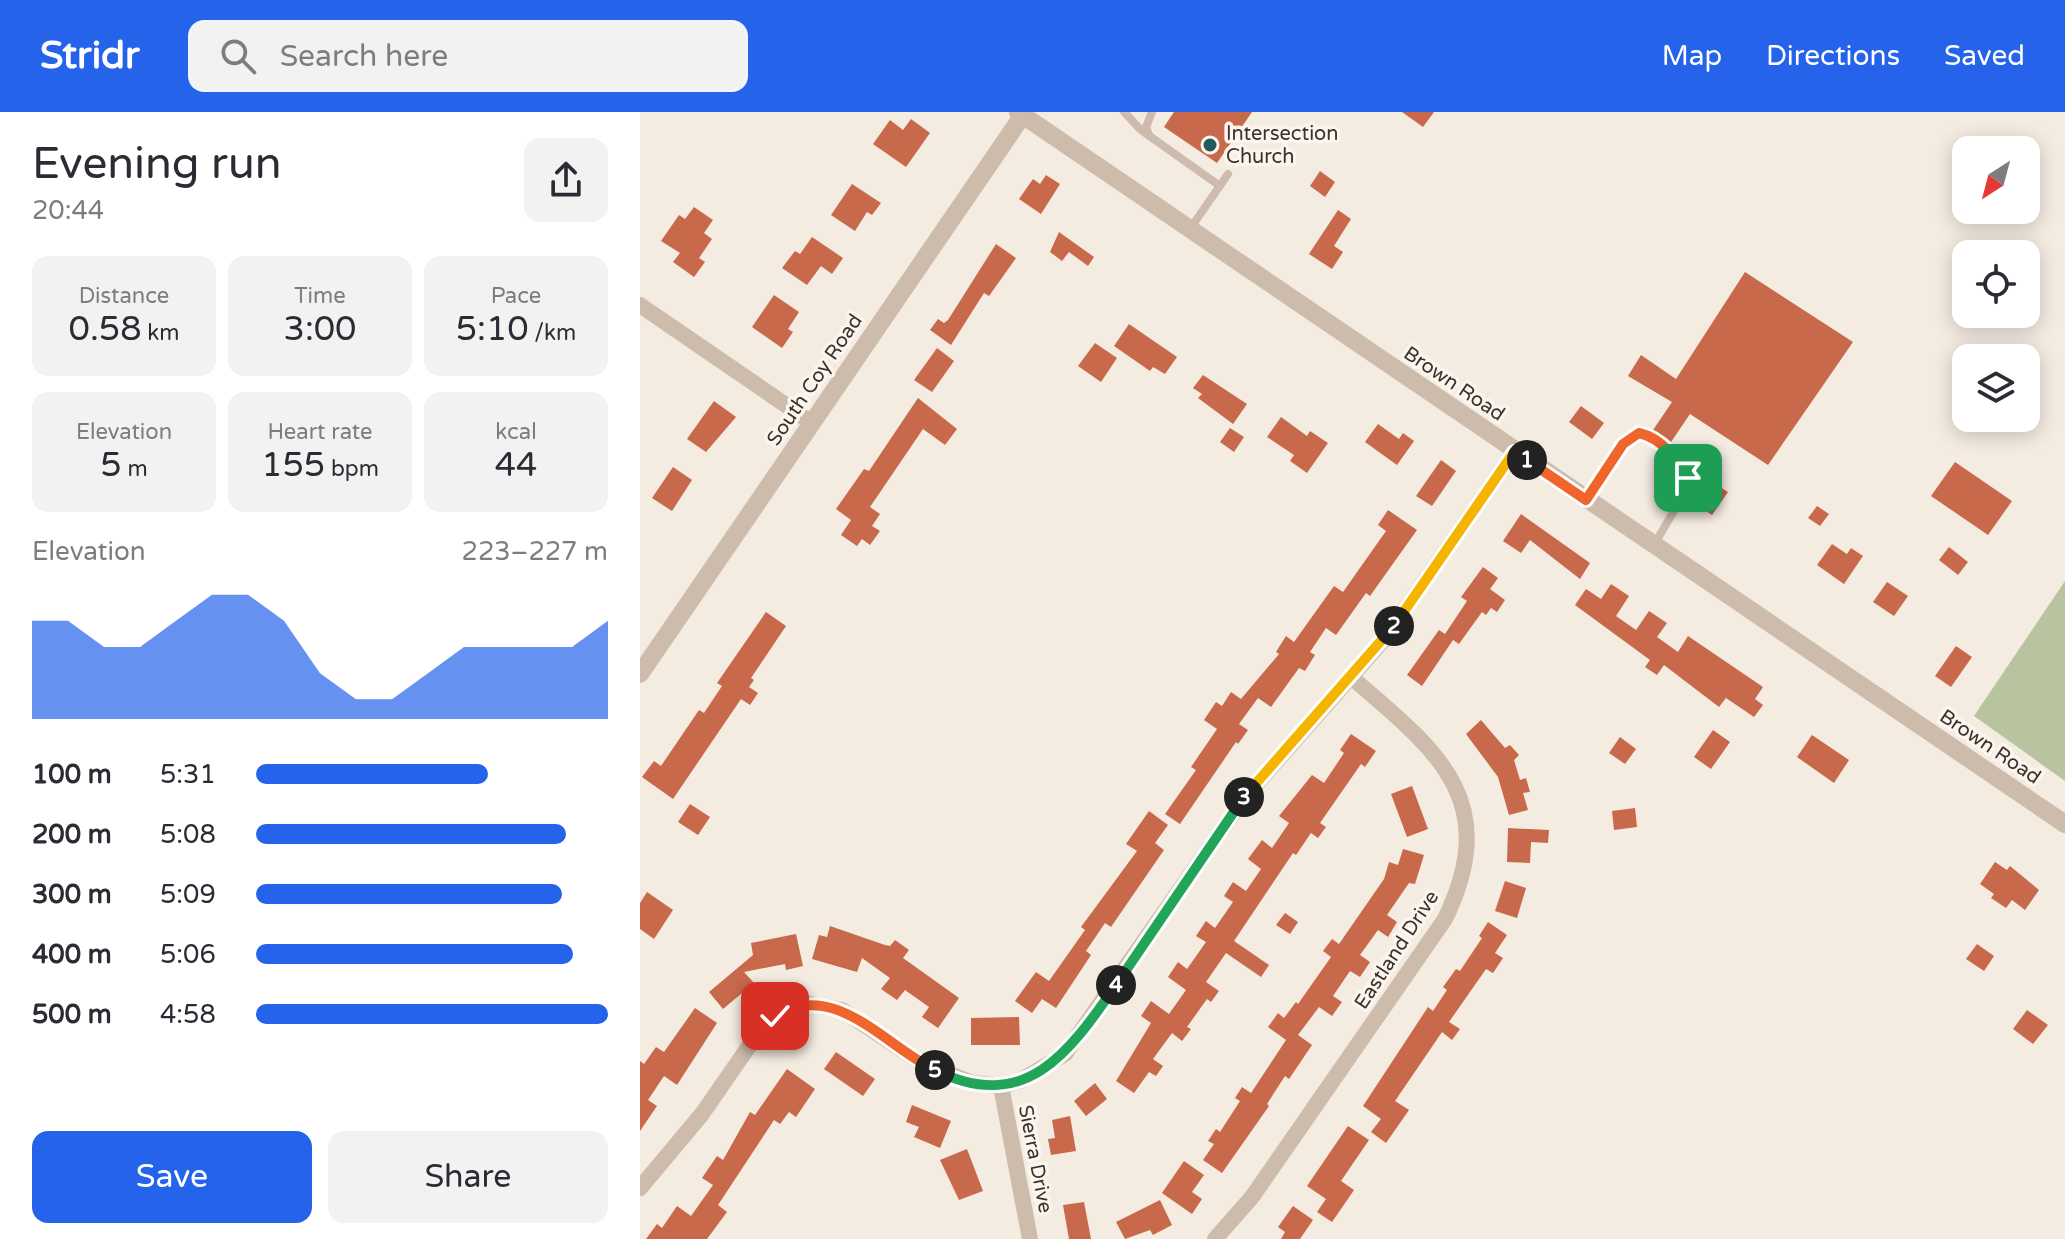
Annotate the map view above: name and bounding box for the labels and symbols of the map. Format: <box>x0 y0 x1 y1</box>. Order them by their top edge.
place label: Intersection Church <box>1226 122 1338 169</box>
marker: Intersection Church <box>1201 136 1219 154</box>
north arrow <box>1952 136 2040 224</box>
street label: South Coy Road <box>762 310 868 450</box>
street label: Brown Road <box>1399 341 1509 427</box>
pin: 1 <box>1507 440 1547 480</box>
pin <box>1654 444 1722 512</box>
pin: 2 <box>1374 606 1414 646</box>
street label: Brown Road <box>1935 704 2045 790</box>
pin: 3 <box>1224 777 1264 817</box>
street label: Eastland Drive <box>1350 886 1444 1014</box>
pin: 4 <box>1096 965 1136 1005</box>
pin <box>741 982 809 1050</box>
pin: 5 <box>915 1050 955 1090</box>
street label: Sierra Drive <box>1013 1103 1057 1215</box>

